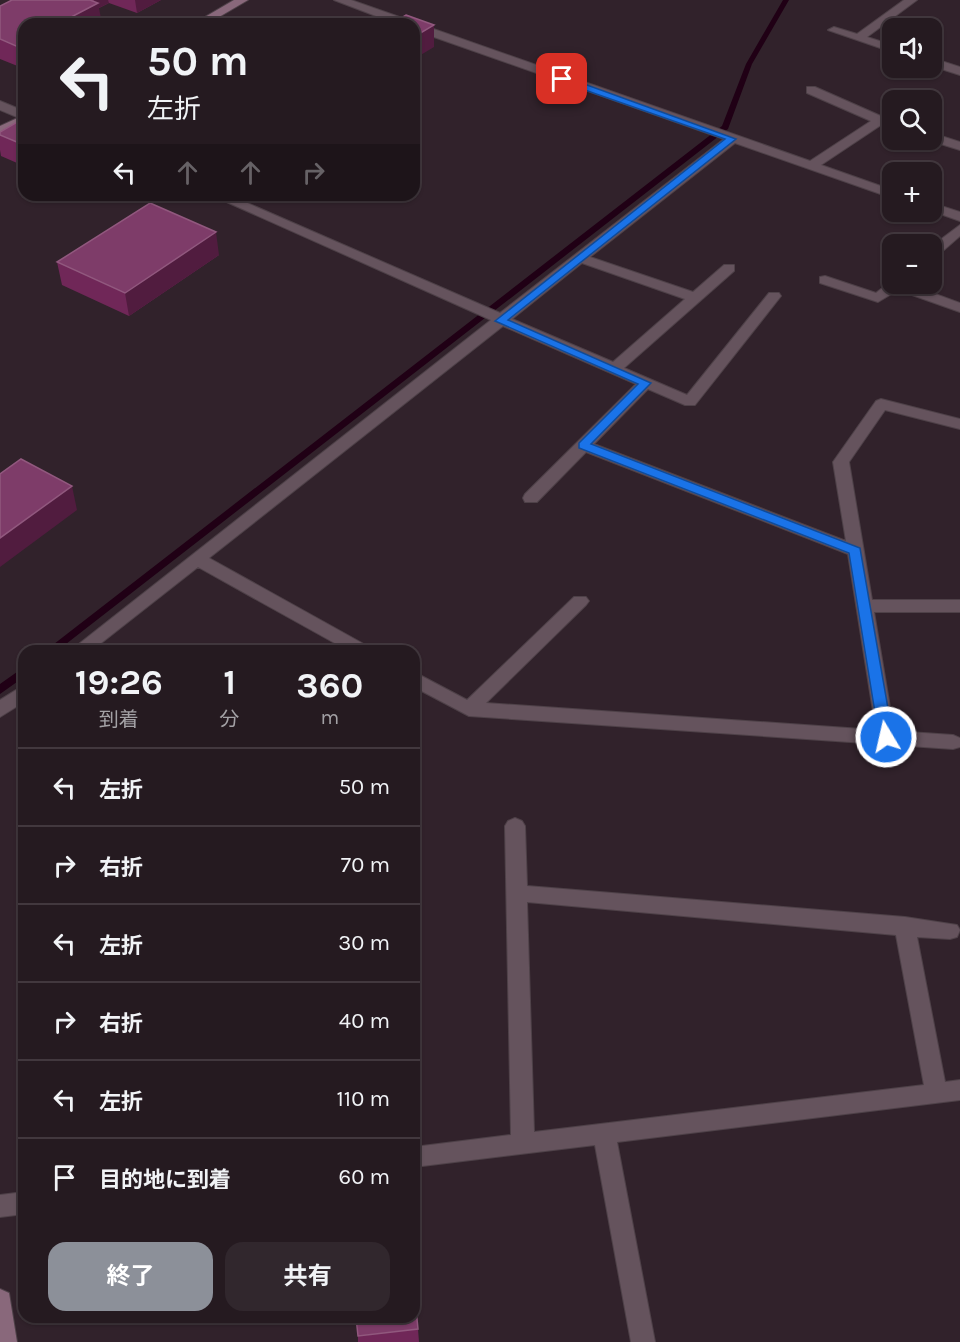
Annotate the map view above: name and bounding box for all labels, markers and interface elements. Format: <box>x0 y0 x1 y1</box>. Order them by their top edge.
map controls <box>882 18 942 294</box>
button: sound <box>882 18 942 78</box>
text: 50 m <box>147 36 249 86</box>
icon: left <box>48 42 126 120</box>
pin <box>536 53 587 104</box>
icon: arrive <box>545 62 578 95</box>
button: search <box>882 90 942 150</box>
text: 左折 <box>147 93 201 125</box>
icon: left <box>108 156 141 189</box>
icon: ahead <box>171 156 204 189</box>
icon: ahead <box>234 156 267 189</box>
icon: right <box>297 156 330 189</box>
button: + <box>882 162 942 222</box>
button: − <box>882 234 942 294</box>
text: 19:26 <box>75 661 163 703</box>
text: 1 <box>223 661 236 703</box>
text: 360 <box>296 664 363 706</box>
position arrow <box>854 705 918 769</box>
text: m <box>320 706 339 729</box>
text: 到着 <box>99 708 139 731</box>
text: 分 <box>220 708 240 731</box>
icon: left <box>48 771 81 804</box>
text: 50 m <box>339 774 390 800</box>
text: 左折 <box>99 777 143 803</box>
icon: right <box>48 849 81 882</box>
text: 70 m <box>341 852 390 878</box>
text: 右折 <box>99 855 143 881</box>
icon: left <box>48 927 81 960</box>
text: 30 m <box>338 930 390 956</box>
text: 左折 <box>99 933 143 959</box>
icon: right <box>48 1005 81 1038</box>
text: 40 m <box>339 1008 390 1034</box>
text: 右折 <box>99 1011 143 1037</box>
icon: left <box>48 1083 81 1116</box>
text: 110 m <box>337 1086 390 1112</box>
text: 左折 <box>99 1089 143 1115</box>
icon: arrive <box>48 1161 81 1194</box>
text: 60 m <box>339 1164 390 1190</box>
text: 目的地に到着 <box>99 1167 231 1193</box>
button: 終了 <box>48 1242 213 1311</box>
button: 共有 <box>225 1242 390 1311</box>

